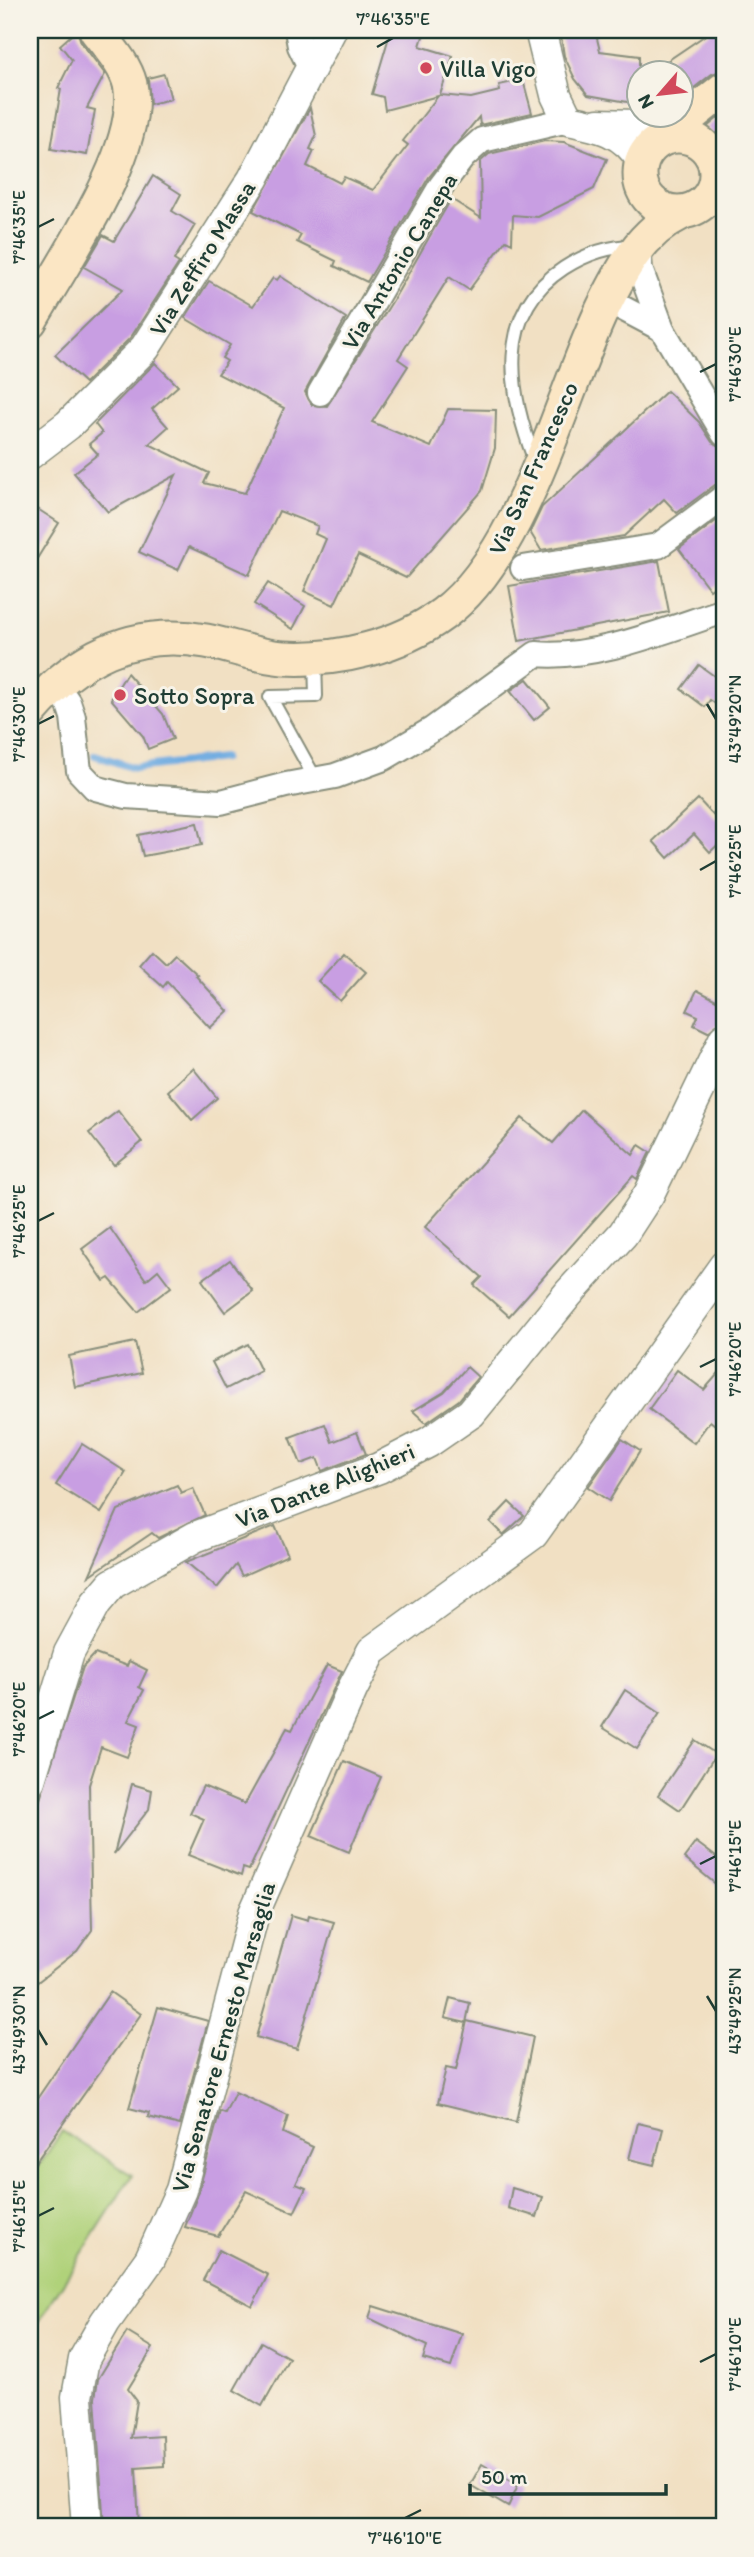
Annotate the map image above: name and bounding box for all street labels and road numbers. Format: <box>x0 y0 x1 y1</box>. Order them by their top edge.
street label: Via Antonio Canepa <box>335 167 463 355</box>
street label: Via Zeffiro Massa <box>143 174 262 341</box>
street label: Via San Francesco <box>482 377 584 559</box>
street label: Via Dante Alighieri <box>231 1436 419 1534</box>
street label: Via Senatore Ernesto Marsaglia <box>165 1878 281 2196</box>

